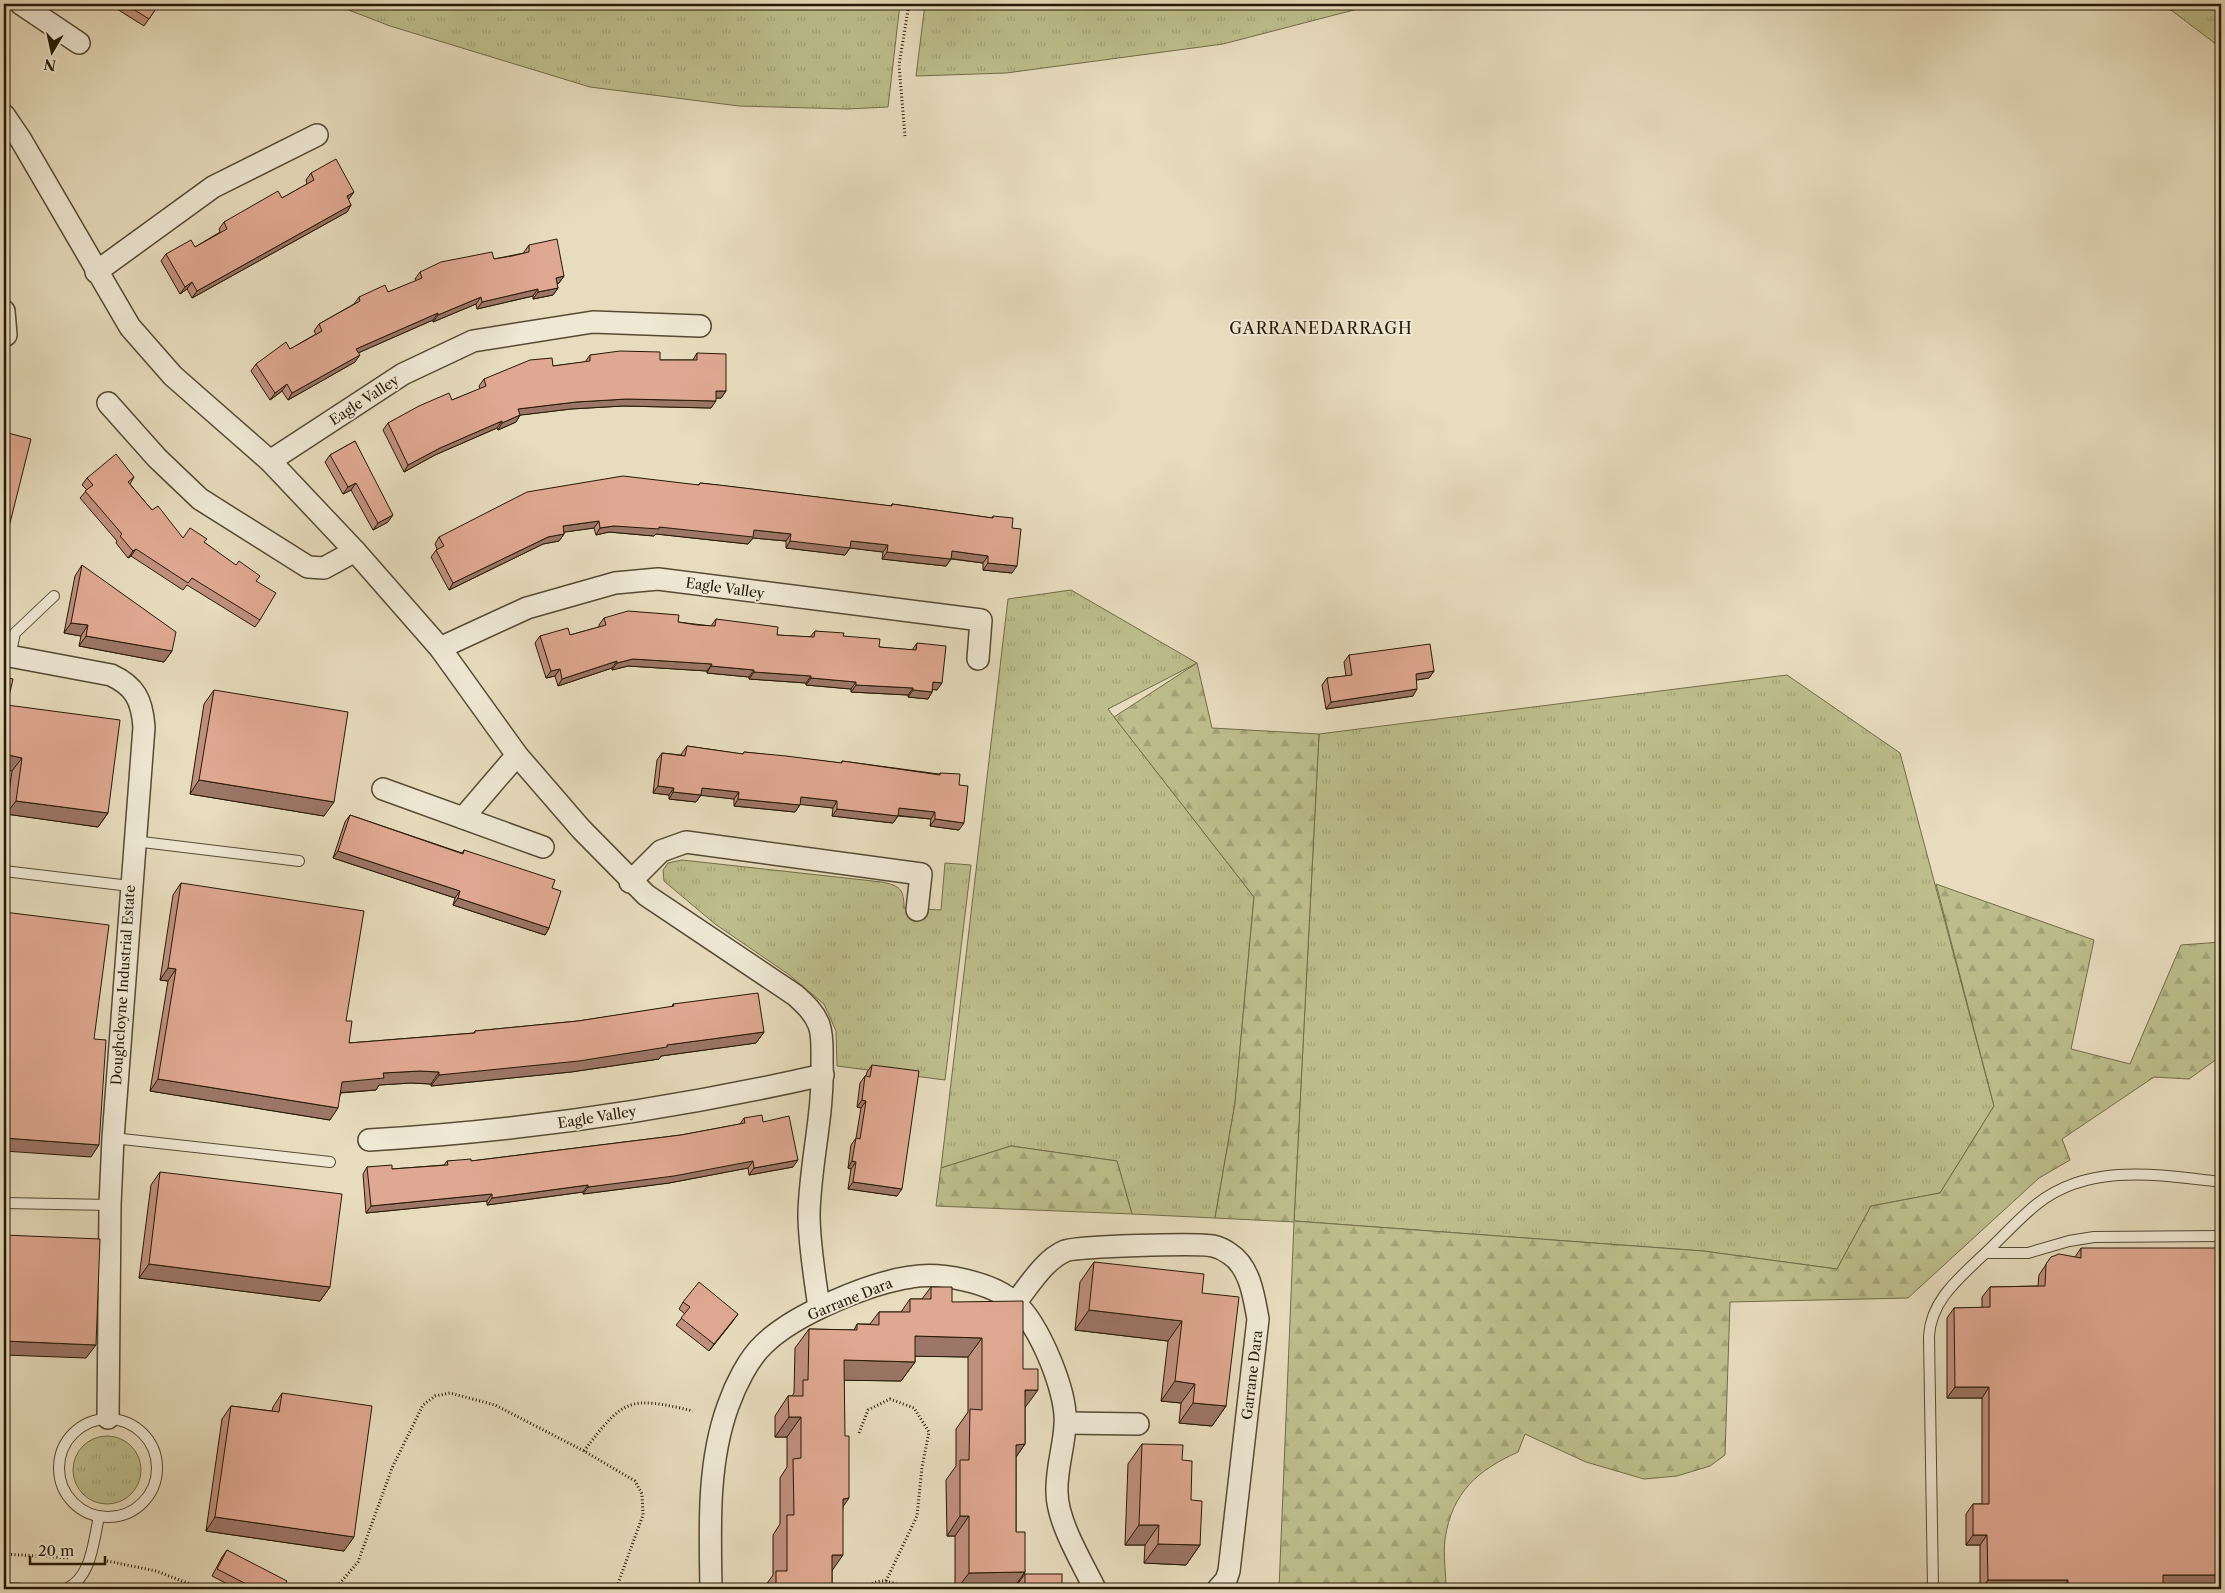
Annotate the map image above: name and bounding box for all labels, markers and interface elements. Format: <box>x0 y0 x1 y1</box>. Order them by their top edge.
north arrow <box>28 28 78 78</box>
text: N <box>43 55 57 75</box>
district label: GARRANEDARRAGH <box>1229 318 1413 338</box>
street label: Eagle Valley <box>326 371 402 429</box>
street label: Eagle Valley <box>684 574 766 602</box>
street label: Doughcloyne Industrial Estate <box>107 884 139 1086</box>
street label: Eagle Valley <box>556 1102 638 1132</box>
street label: Garrane Dara <box>805 1274 896 1324</box>
street label: Garrane Dara <box>1238 1329 1266 1421</box>
scale bar <box>30 1533 105 1565</box>
text: 20 m <box>38 1541 74 1560</box>

